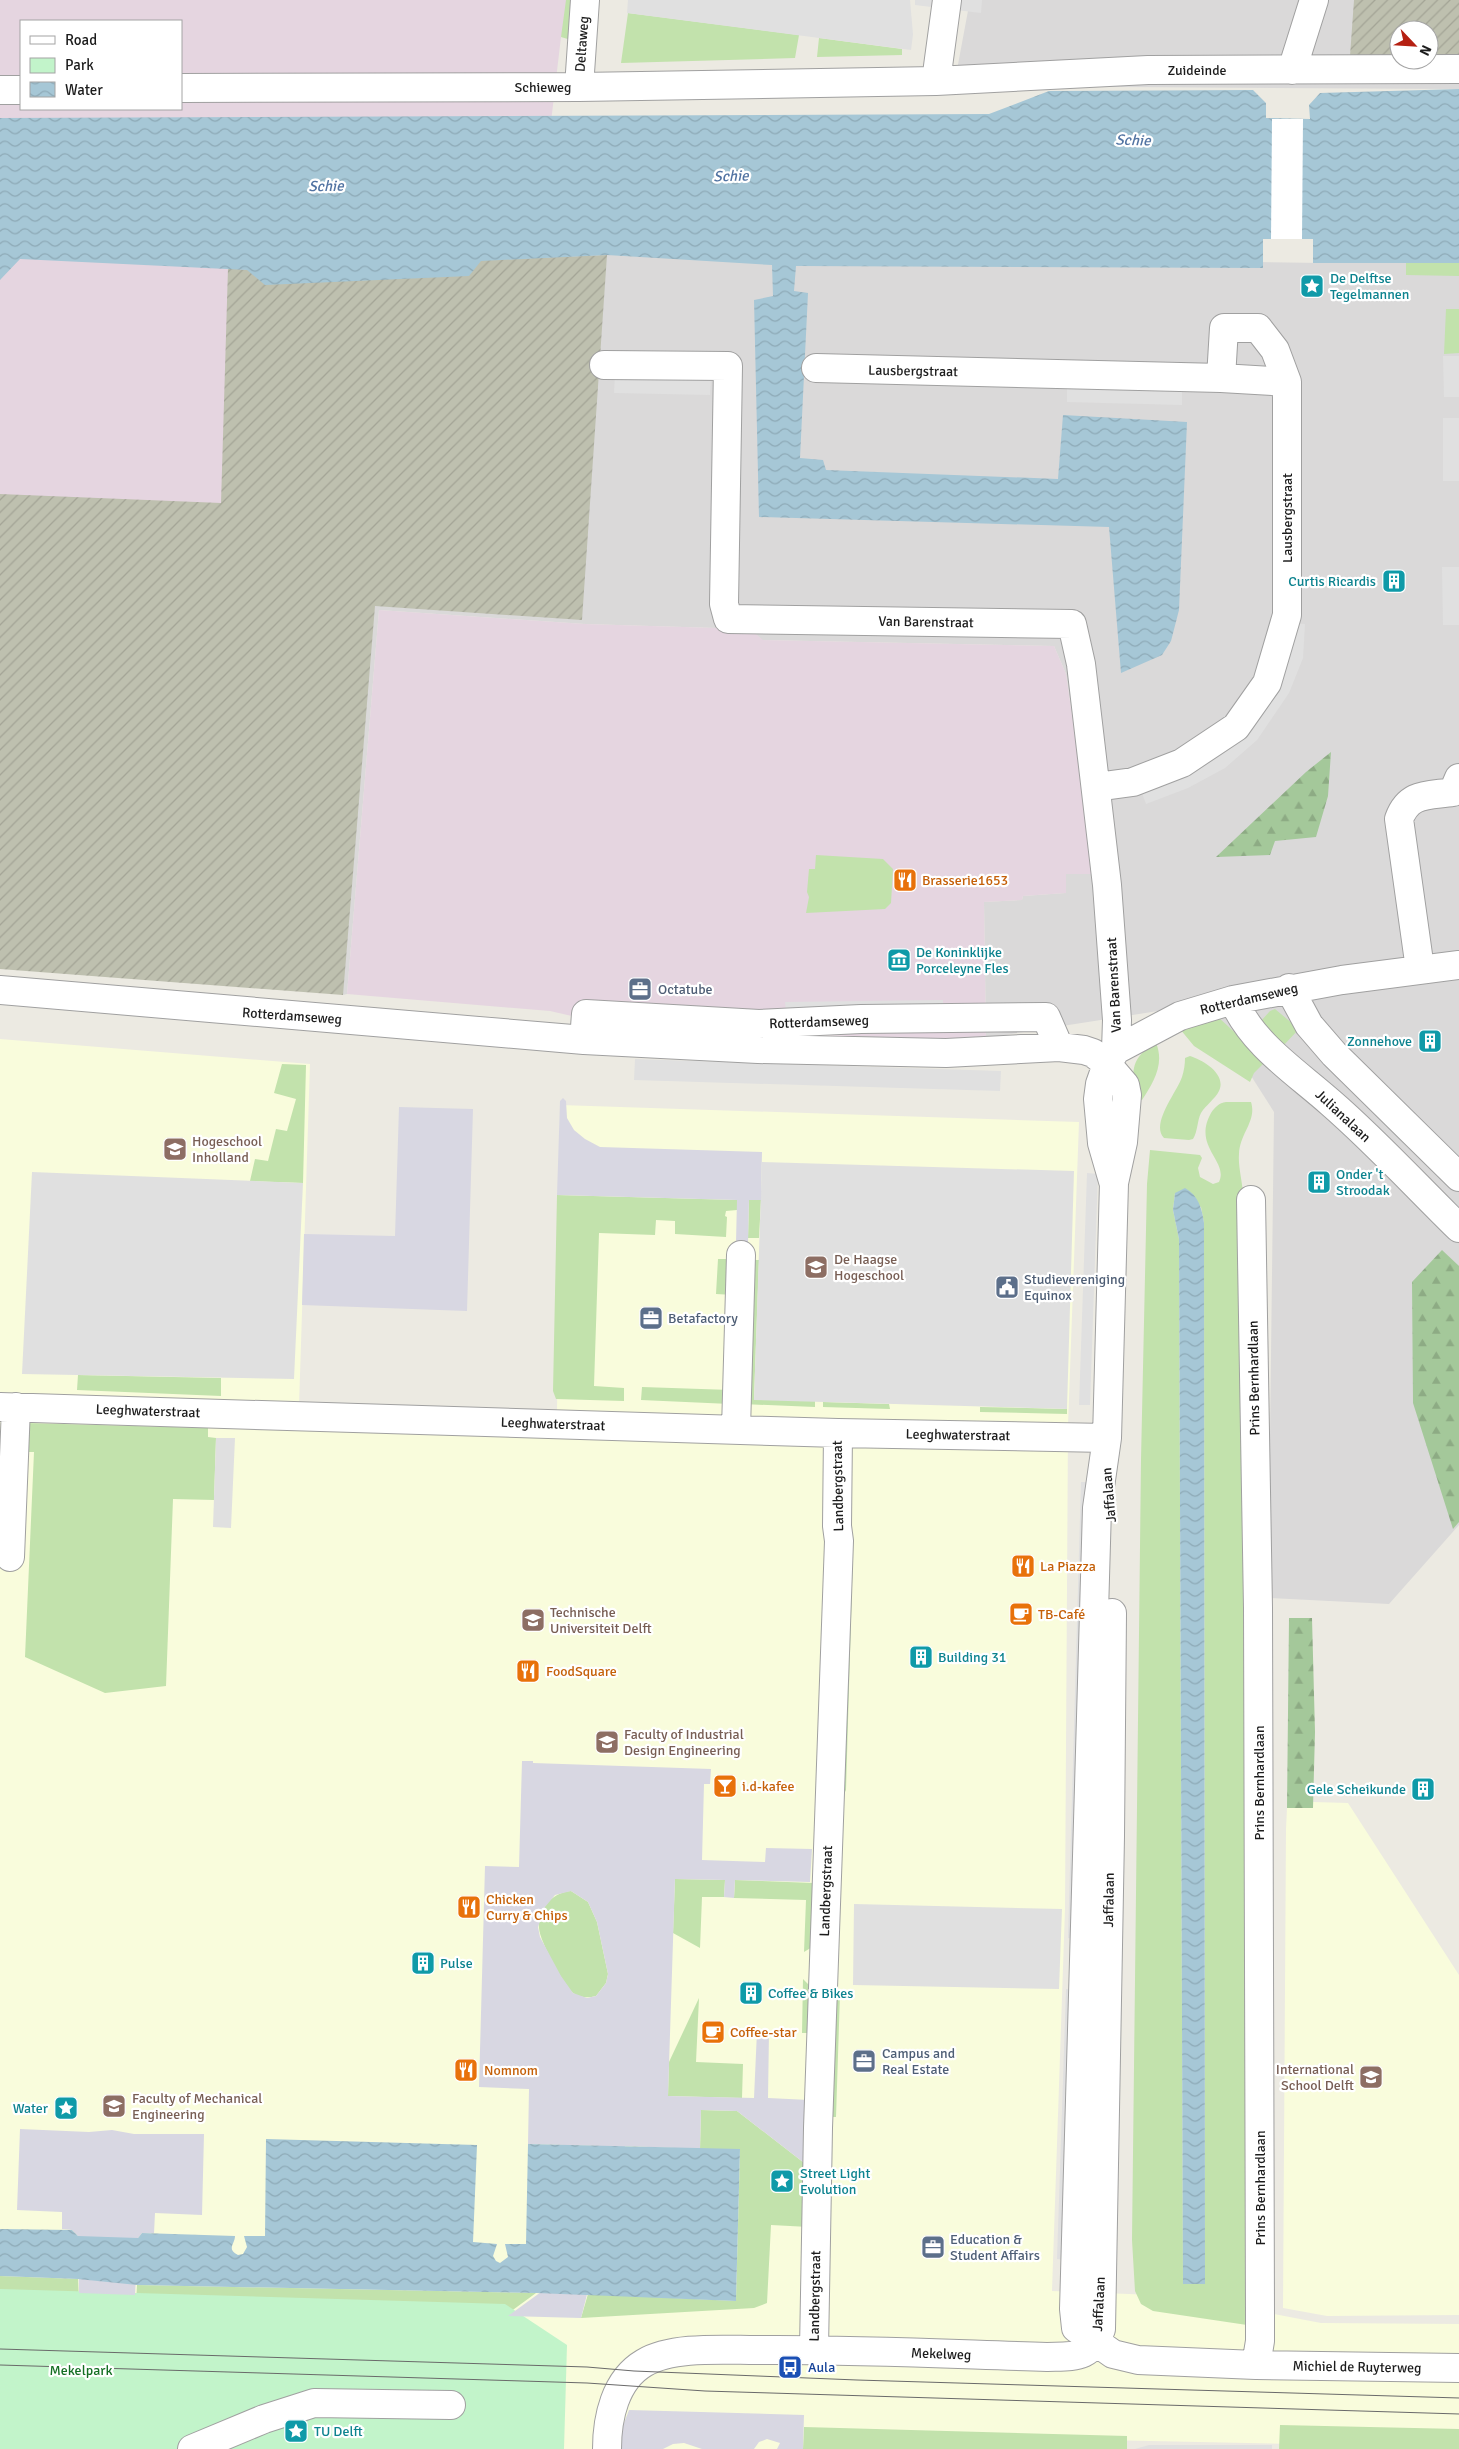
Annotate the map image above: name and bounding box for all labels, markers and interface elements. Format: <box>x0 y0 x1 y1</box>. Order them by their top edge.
street label: Deltaweg <box>572 15 592 73</box>
legend <box>20 20 182 110</box>
north arrow <box>1389 20 1439 70</box>
text: Road <box>65 31 97 49</box>
text: N <box>1416 42 1435 58</box>
text: Park <box>65 56 94 74</box>
street label: Zuideinde <box>1167 62 1227 79</box>
street label: Schieweg <box>515 79 571 96</box>
text: Water <box>65 81 103 99</box>
water label: Schie <box>1115 130 1152 150</box>
water label: Schie <box>713 166 750 186</box>
water label: Schie <box>308 177 345 195</box>
place label: De Delftse Tegelmannen <box>1330 270 1409 303</box>
place icon: De Delftse Tegelmannen <box>1299 273 1325 299</box>
street label: Lausbergstraat <box>868 362 958 380</box>
street label: Lausbergstraat <box>1279 473 1296 563</box>
building icon: Curtis Ricardis <box>1381 568 1407 594</box>
place label: Curtis Ricardis <box>1288 573 1376 590</box>
street label: Van Barenstraat <box>878 613 974 631</box>
restaurant icon: Brasserie1653 <box>892 867 918 893</box>
place label: Brasserie1653 <box>922 872 1008 889</box>
street label: Van Barenstraat <box>1103 937 1125 1033</box>
place label: De Koninklijke Porceleyne Fles <box>916 944 1009 977</box>
museum icon: De Koninklijke Porceleyne Fles <box>886 947 912 973</box>
office icon: Octatube <box>627 976 653 1002</box>
street label: Rotterdamseweg <box>1198 979 1300 1019</box>
place label: Octatube <box>658 981 713 998</box>
street label: Rotterdamseweg <box>242 1004 342 1028</box>
street label: Rotterdamseweg <box>769 1012 869 1032</box>
building icon: Zonnehove <box>1417 1028 1443 1054</box>
place label: Zonnehove <box>1347 1033 1412 1050</box>
street label: Julianalaan <box>1312 1086 1374 1146</box>
place label: Hogeschool Inholland <box>192 1133 262 1166</box>
school or university icon: Hogeschool Inholland <box>162 1136 188 1162</box>
place label: Onder 't Stroodak <box>1336 1166 1390 1199</box>
building icon: Onder 't Stroodak <box>1306 1169 1332 1195</box>
place label: De Haagse Hogeschool <box>834 1251 904 1284</box>
school or university icon: De Haagse Hogeschool <box>803 1254 829 1280</box>
place label: Studievereniging Equinox <box>1024 1271 1125 1304</box>
public building icon: Studievereniging Equinox <box>994 1274 1020 1300</box>
office icon: Betafactory <box>638 1305 664 1331</box>
place label: Betafactory <box>668 1310 738 1327</box>
street label: Prins Bernhardlaan <box>1244 1320 1264 1436</box>
street label: Leeghwaterstraat <box>95 1401 201 1421</box>
street label: Leeghwaterstraat <box>500 1414 606 1434</box>
street label: Leeghwaterstraat <box>906 1426 1011 1444</box>
street label: Landbergstraat <box>829 1440 847 1532</box>
street label: Jaffalaan <box>1098 1467 1120 1523</box>
restaurant icon: La Piazza <box>1010 1553 1036 1579</box>
place label: La Piazza <box>1040 1558 1096 1575</box>
cafe icon: TB-Café <box>1008 1601 1034 1627</box>
place label: Technische Universiteit Delft <box>550 1604 652 1637</box>
place label: TB-Café <box>1038 1606 1085 1623</box>
school or university icon: Technische Universiteit Delft <box>520 1607 546 1633</box>
building icon: Building 31 <box>908 1644 934 1670</box>
place label: Building 31 <box>938 1649 1006 1666</box>
restaurant icon: FoodSquare <box>515 1658 541 1684</box>
place label: FoodSquare <box>546 1663 617 1680</box>
street label: Prins Bernhardlaan <box>1251 1725 1268 1841</box>
place label: Faculty of Industrial Design Engineering <box>624 1726 744 1759</box>
school or university icon: Faculty of Industrial Design Engineering <box>594 1729 620 1755</box>
bar icon: i.d-kafee <box>712 1773 738 1799</box>
building icon: Gele Scheikunde <box>1410 1776 1436 1802</box>
place label: i.d-kafee <box>742 1778 795 1795</box>
place label: Gele Scheikunde <box>1307 1781 1406 1798</box>
street label: Landbergstraat <box>816 1845 836 1937</box>
street label: Jaffalaan <box>1100 1872 1118 1928</box>
place label: Chicken Curry & Chips <box>486 1891 568 1924</box>
restaurant icon: Chicken Curry & Chips <box>456 1894 482 1920</box>
building icon: Pulse <box>410 1950 436 1976</box>
place label: Pulse <box>440 1955 473 1972</box>
building icon: Coffee & Bikes <box>738 1980 764 2006</box>
place label: Coffee & Bikes <box>768 1985 853 2002</box>
cafe icon: Coffee-star <box>700 2019 726 2045</box>
place label: Coffee-star <box>730 2024 797 2041</box>
place label: Campus and Real Estate <box>882 2045 955 2078</box>
office icon: Campus and Real Estate <box>851 2048 877 2074</box>
restaurant icon: Nomnom <box>453 2057 479 2083</box>
place label: International School Delft <box>1276 2061 1354 2094</box>
place label: Nomnom <box>484 2062 538 2079</box>
school or university icon: International School Delft <box>1358 2064 1384 2090</box>
place label: Faculty of Mechanical Engineering <box>132 2090 262 2123</box>
school or university icon: Faculty of Mechanical Engineering <box>101 2093 127 2119</box>
place icon: Water <box>53 2095 79 2121</box>
place label: Water <box>13 2100 49 2117</box>
street label: Prins Bernhardlaan <box>1252 2130 1269 2246</box>
place label: Street Light Evolution <box>800 2165 870 2198</box>
place icon: Street Light Evolution <box>769 2168 795 2194</box>
place label: Education & Student Affairs <box>950 2231 1040 2264</box>
office icon: Education & Student Affairs <box>920 2234 946 2260</box>
street label: Landbergstraat <box>806 2250 824 2342</box>
street label: Jaffalaan <box>1089 2276 1109 2332</box>
street label: Mekelweg <box>911 2344 971 2364</box>
bus stop icon: Aula <box>777 2354 803 2380</box>
street label: Michiel de Ruyterweg <box>1292 2357 1422 2377</box>
place label: Aula <box>808 2359 835 2376</box>
park label: Mekelpark <box>50 2362 112 2379</box>
place icon: TU Delft <box>283 2418 309 2444</box>
place label: TU Delft <box>314 2423 363 2440</box>

